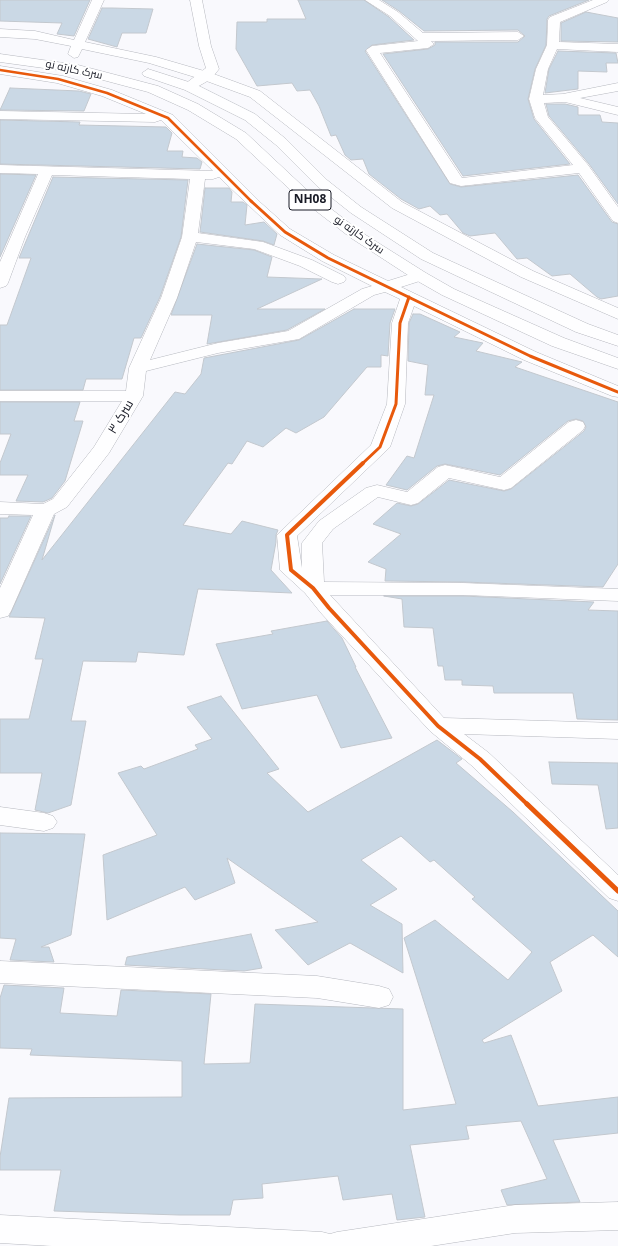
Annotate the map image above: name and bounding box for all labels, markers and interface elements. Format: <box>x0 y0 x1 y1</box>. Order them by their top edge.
street label: سرک کارته نو <box>44 57 104 83</box>
road number: NH08 <box>289 190 331 210</box>
street label: سرک کارته نو <box>331 213 387 257</box>
street label: سرک ۳ <box>105 397 137 437</box>

